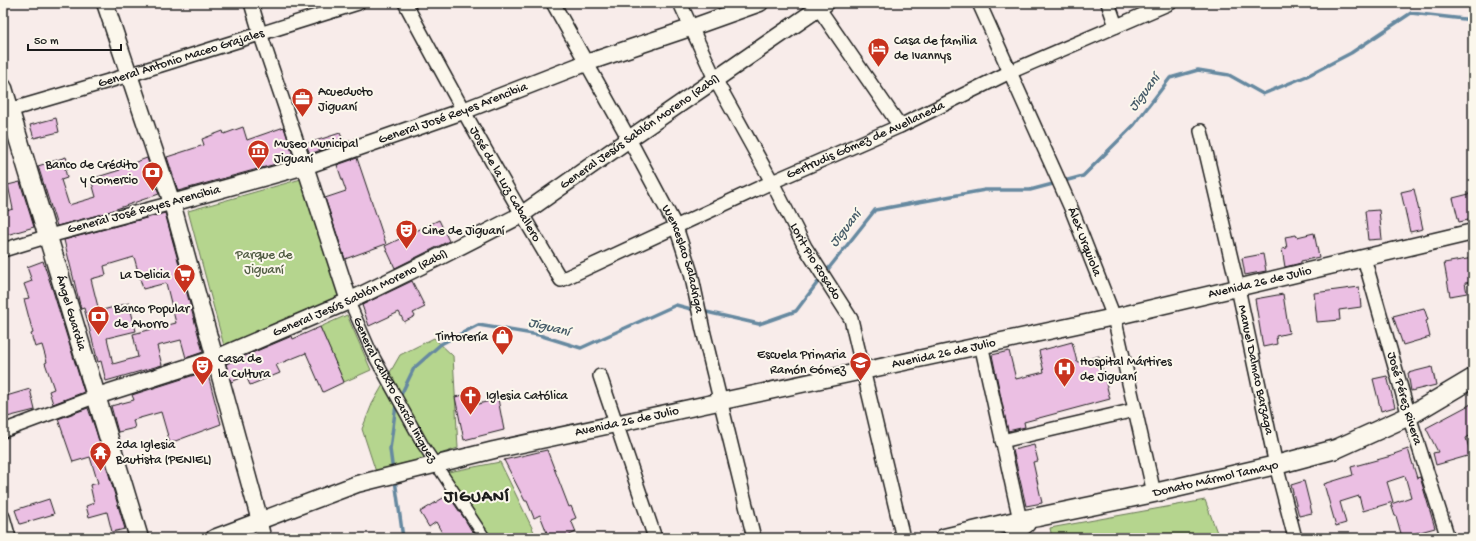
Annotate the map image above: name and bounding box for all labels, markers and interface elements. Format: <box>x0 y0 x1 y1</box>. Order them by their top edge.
street label: General Antonio Maceo Grajales <box>96 25 267 91</box>
scale bar <box>28 26 121 52</box>
place label: Casa de familia de Ivannys <box>894 34 978 64</box>
text: 50 m <box>34 35 59 49</box>
hotel icon: Casa de familia de Ivannys <box>865 35 891 68</box>
water label: Jiguaní <box>1125 69 1166 115</box>
street label: General Jesús Sablón Moreno (Rabí) <box>557 71 723 193</box>
street label: General José Reyes Arencibia <box>376 79 530 147</box>
place label: Acueducto Jiguaní <box>318 85 373 115</box>
office icon: Acueducto Jiguaní <box>289 86 315 119</box>
street label: Gertrudis Gómez de Avellaneda <box>784 97 948 182</box>
street label: José de la Luz Caballero <box>466 124 544 245</box>
place label: Museo Municipal Jiguaní <box>274 137 358 167</box>
museum icon: Museo Municipal Jiguaní <box>245 138 271 171</box>
place label: Banco de Crédito y Comercio <box>44 158 138 188</box>
bank icon: Banco de Crédito y Comercio <box>140 159 166 192</box>
street label: General José Reyes Arencibia <box>66 182 223 238</box>
street label: Wenceslao Saladriga <box>658 202 707 315</box>
water label: Jiguaní <box>826 205 868 251</box>
street label: Álex Urquiola <box>1064 205 1105 279</box>
theatre icon: Cine de Jiguaní <box>394 218 420 251</box>
street label: Lorit Pio Rosado <box>787 221 844 303</box>
place label: Cine de Jiguaní <box>422 224 506 239</box>
street label: General Jesús Sablón Moreno (Rabí) <box>270 246 450 340</box>
park label: Parque de Jiguaní <box>235 248 293 278</box>
supermarket icon: La Delicia <box>172 262 198 295</box>
street label: Avenida 26 de Julio <box>1207 263 1313 302</box>
place label: La Delicia <box>120 268 171 283</box>
street label: Ángel Guardia <box>53 273 90 353</box>
place label: Banco Popular de Ahorro <box>113 302 191 332</box>
bank icon: Banco Popular de Ahorro <box>85 303 111 336</box>
street label: Manuel Dalmao Barzaga <box>1234 304 1277 437</box>
street label: General Calixto García Íñiguez <box>350 315 441 467</box>
water label: Jiguaní <box>526 315 575 342</box>
shop icon: Tintorería <box>490 324 516 357</box>
place label: Tintorería <box>435 330 489 345</box>
street label: Avenida 26 de Julio <box>890 335 997 372</box>
place label: Escuela Primaria Ramón Gómez <box>757 348 847 378</box>
school or university icon: Escuela Primaria Ramón Gómez <box>848 349 874 382</box>
street label: José Pérez Rivera <box>1384 350 1425 447</box>
place label: Casa de la Cultura <box>218 352 271 382</box>
theatre icon: Casa de la Cultura <box>189 353 215 386</box>
place label: Hospital Mártires de Jiguaní <box>1080 355 1173 385</box>
hospital icon: Hospital Mártires de Jiguaní <box>1052 356 1078 389</box>
church icon: Iglesia Católica <box>457 383 483 416</box>
place label: Iglesia Católica <box>486 389 568 404</box>
street label: Avenida 26 de Julio <box>574 403 681 440</box>
place label: 2da Iglesia Bautista (PENIEL) <box>115 438 212 468</box>
temple icon: 2da Iglesia Bautista (PENIEL) <box>88 439 114 472</box>
street label: Donato Mármol Tamayo <box>1150 457 1280 501</box>
district label: JIGUANÍ <box>443 488 510 508</box>

